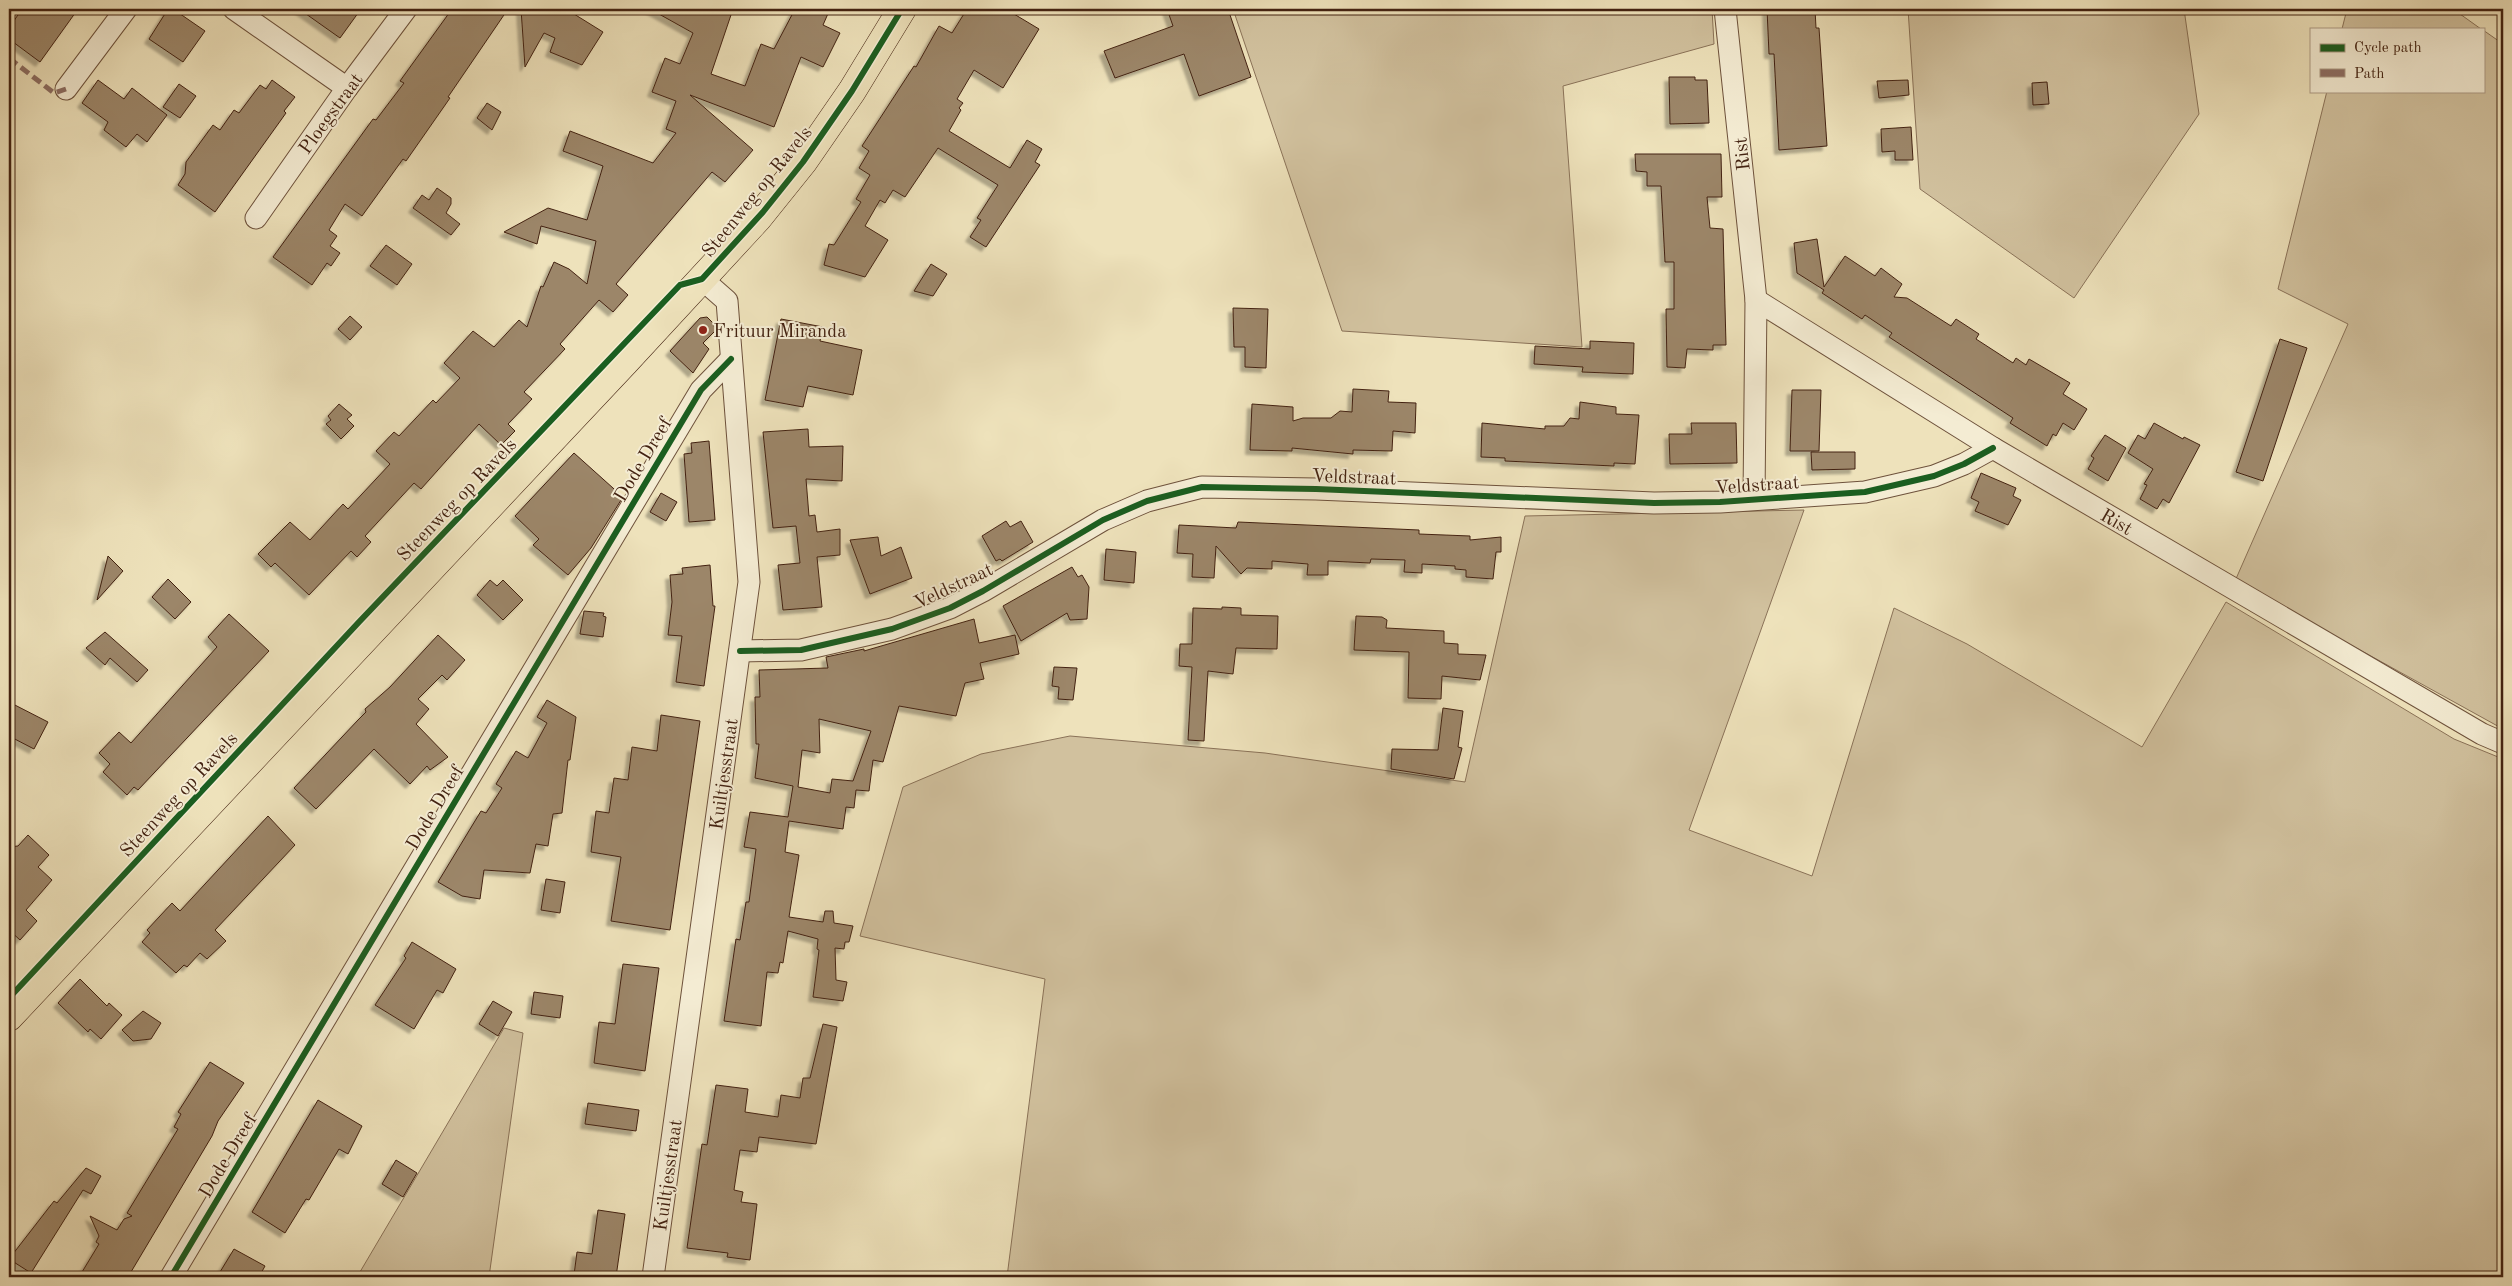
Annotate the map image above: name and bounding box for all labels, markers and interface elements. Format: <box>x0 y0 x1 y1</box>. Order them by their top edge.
legend <box>2310 28 2484 92</box>
text: Cycle path <box>2354 41 2422 56</box>
text: Path <box>2354 67 2384 82</box>
street label: Ploegstraat <box>297 71 368 158</box>
street label: Steenweg op Ravels <box>699 123 816 262</box>
street label: Rist <box>1732 136 1755 171</box>
place label: Frituur Miranda <box>713 323 847 342</box>
marker: Frituur Miranda <box>697 324 709 336</box>
street label: Dode Dreef <box>612 414 677 506</box>
street label: Steenweg op Ravels <box>394 436 521 566</box>
street label: Veldstraat <box>1311 468 1397 489</box>
street label: Veldstraat <box>1714 474 1800 499</box>
street label: Rist <box>2096 507 2135 540</box>
street label: Veldstraat <box>912 561 996 614</box>
street label: Kuiltjesstraat <box>708 717 743 831</box>
street label: Steenweg op Ravels <box>117 730 242 862</box>
street label: Dode Dreef <box>404 762 469 854</box>
street label: Dode Dreef <box>197 1110 262 1202</box>
street label: Kuiltjesstraat <box>652 1118 687 1232</box>

